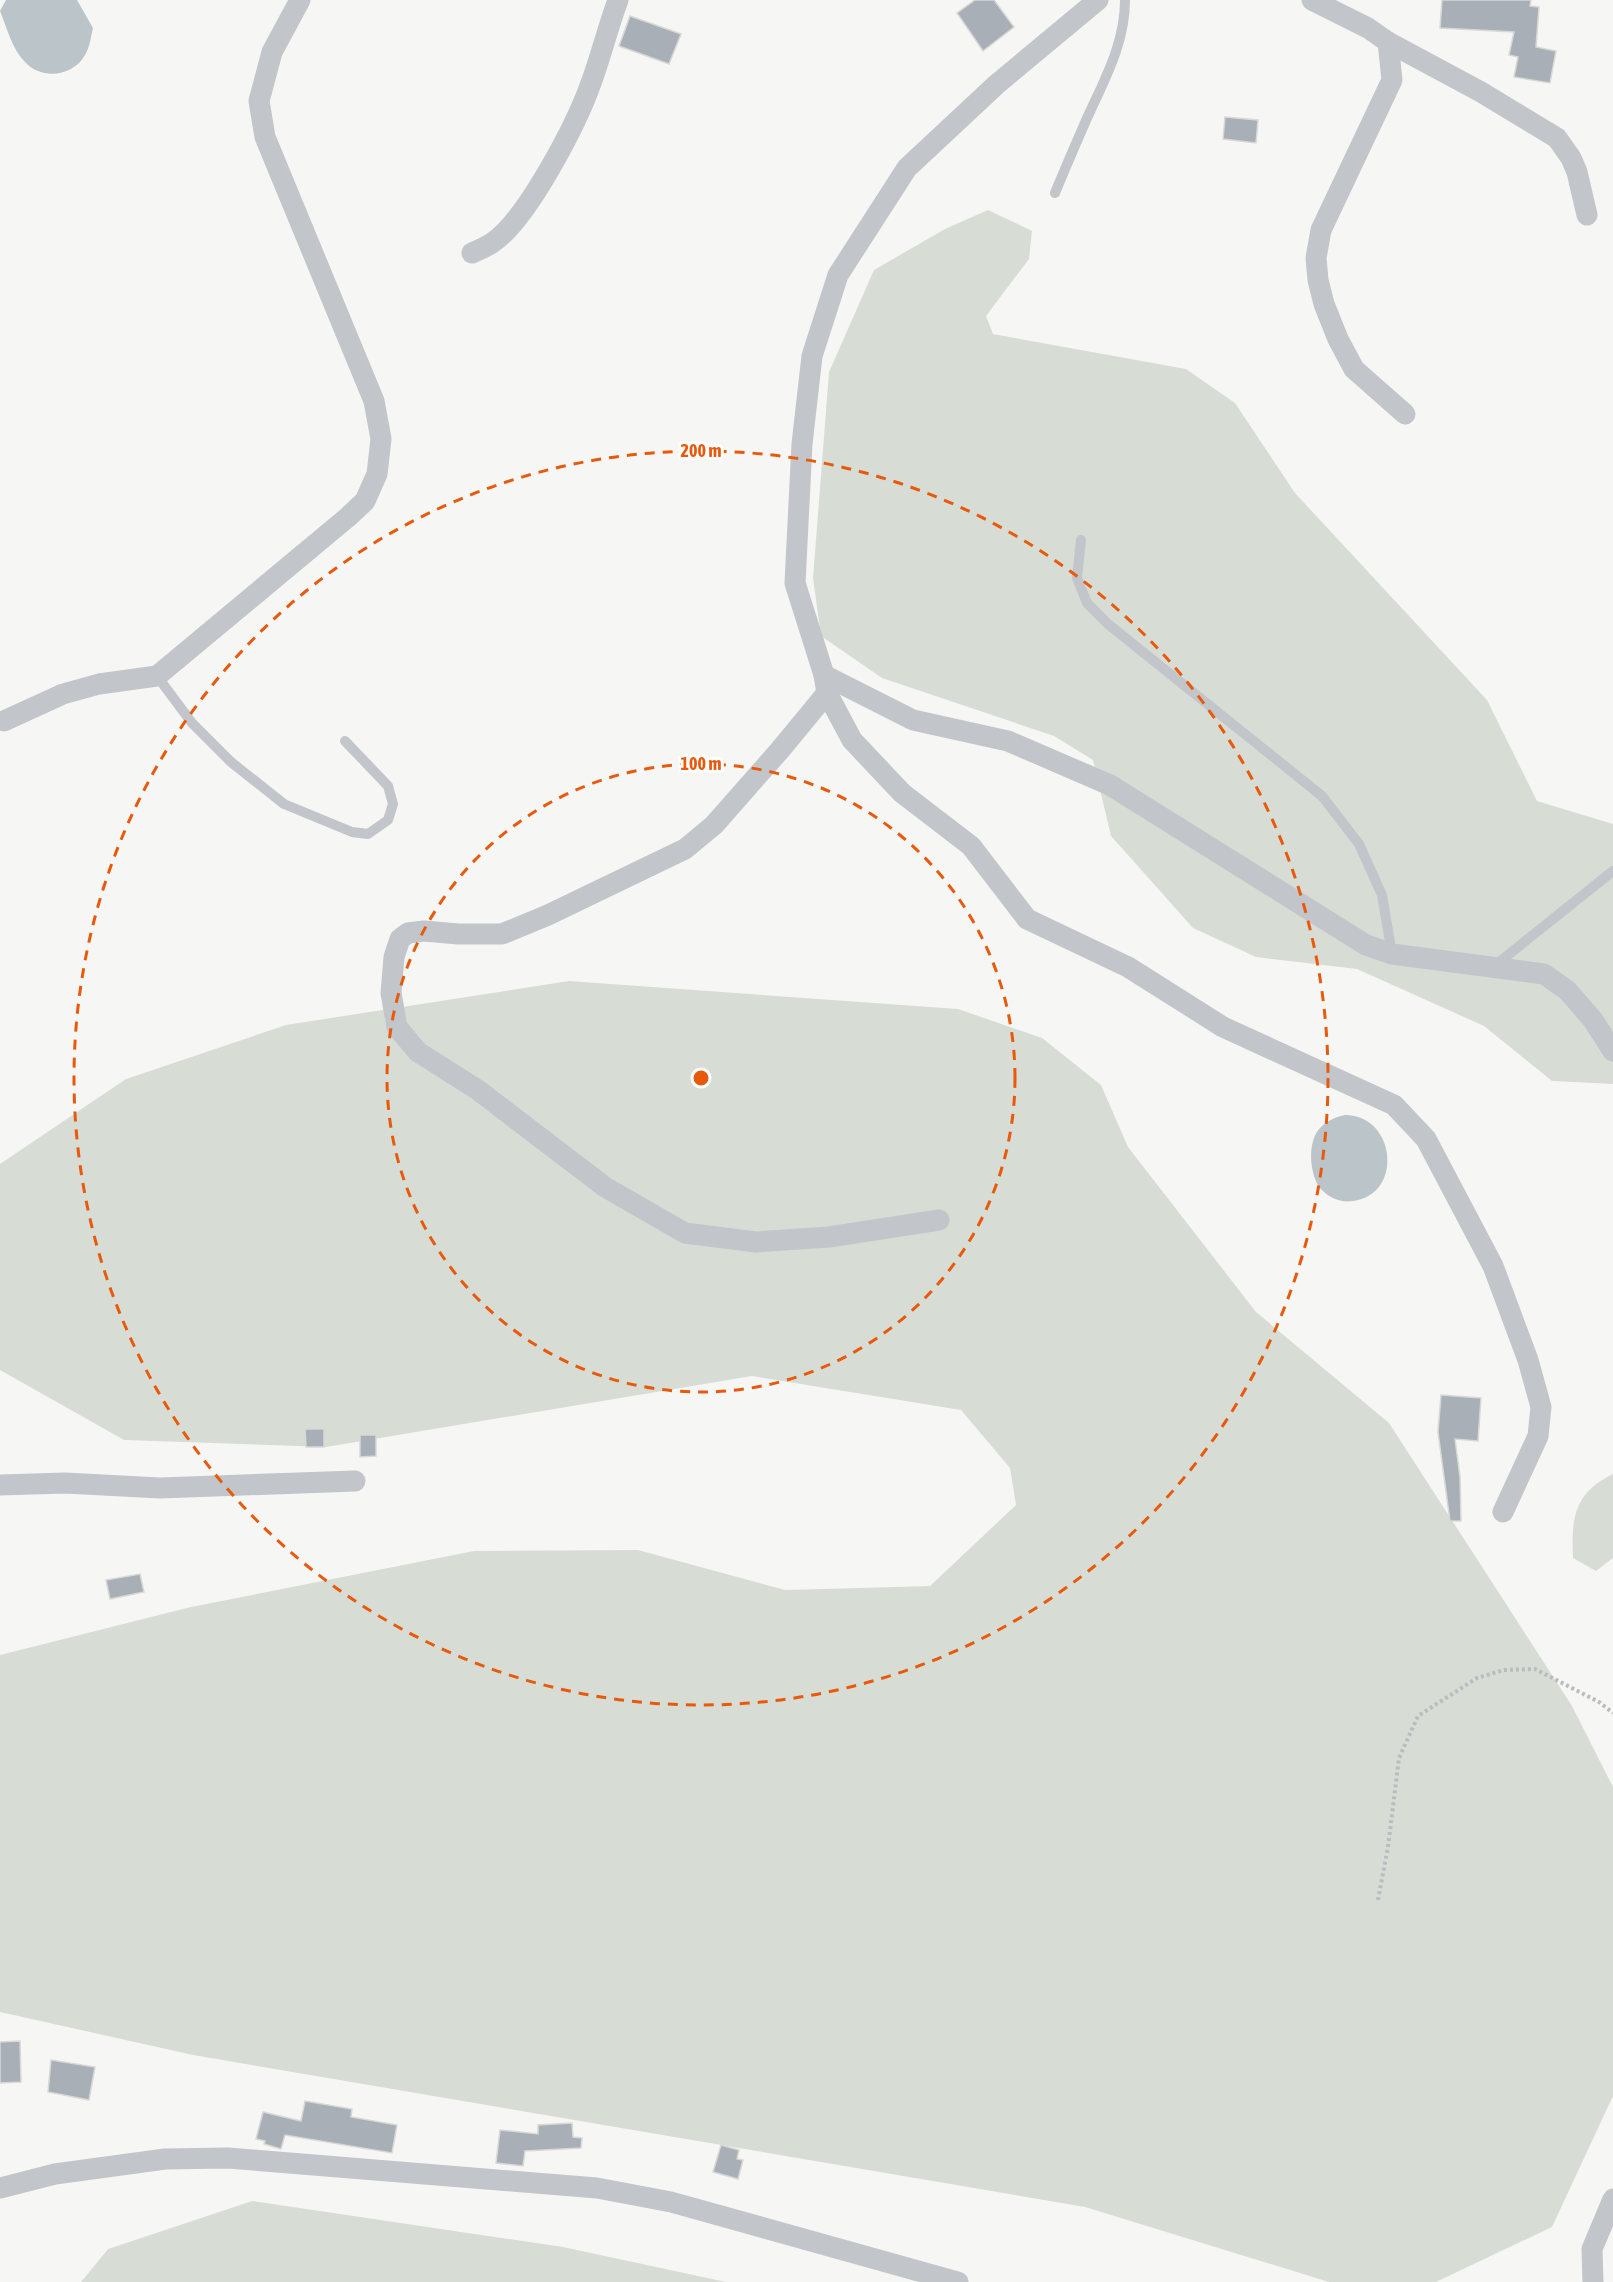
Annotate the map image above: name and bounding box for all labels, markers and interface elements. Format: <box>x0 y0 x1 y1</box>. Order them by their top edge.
text: 200 m <box>681 440 721 461</box>
text: 100 m <box>681 753 721 774</box>
centre of rings <box>691 1068 711 1088</box>

